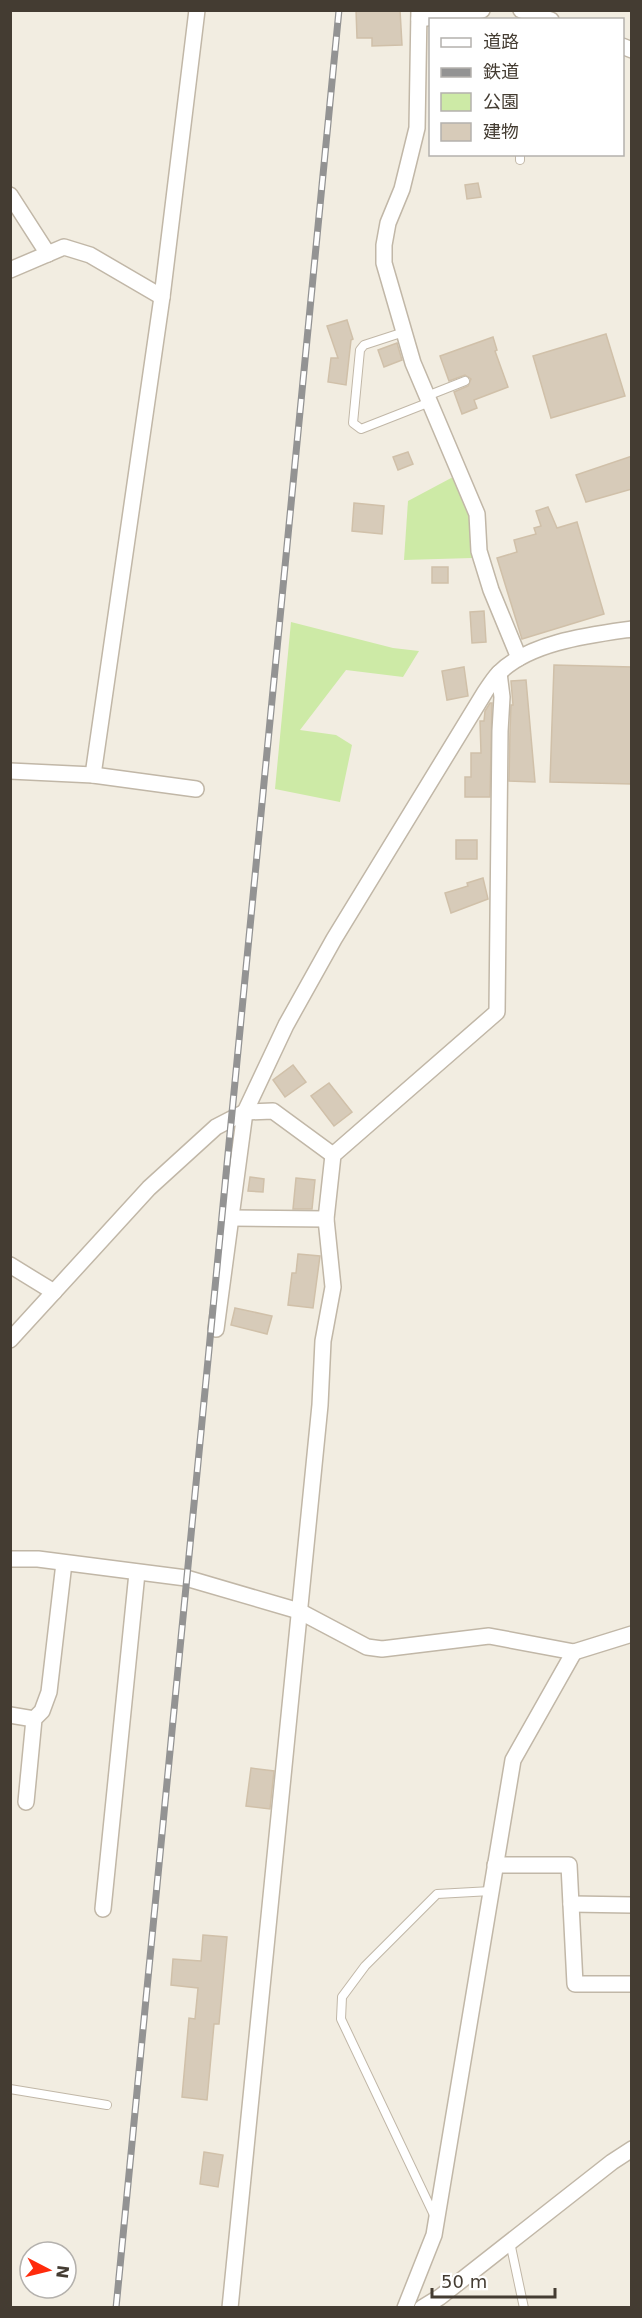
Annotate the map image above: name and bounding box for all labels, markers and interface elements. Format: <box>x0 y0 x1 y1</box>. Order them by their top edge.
legend <box>429 18 624 156</box>
text: 道路 <box>483 31 519 52</box>
text: 鉄道 <box>483 61 519 82</box>
text: 公園 <box>483 91 519 112</box>
text: 建物 <box>483 121 519 142</box>
north arrow <box>18 2240 78 2300</box>
scale bar <box>432 2261 555 2299</box>
text: N <box>52 2264 73 2280</box>
text: 50 m <box>441 2271 487 2292</box>

